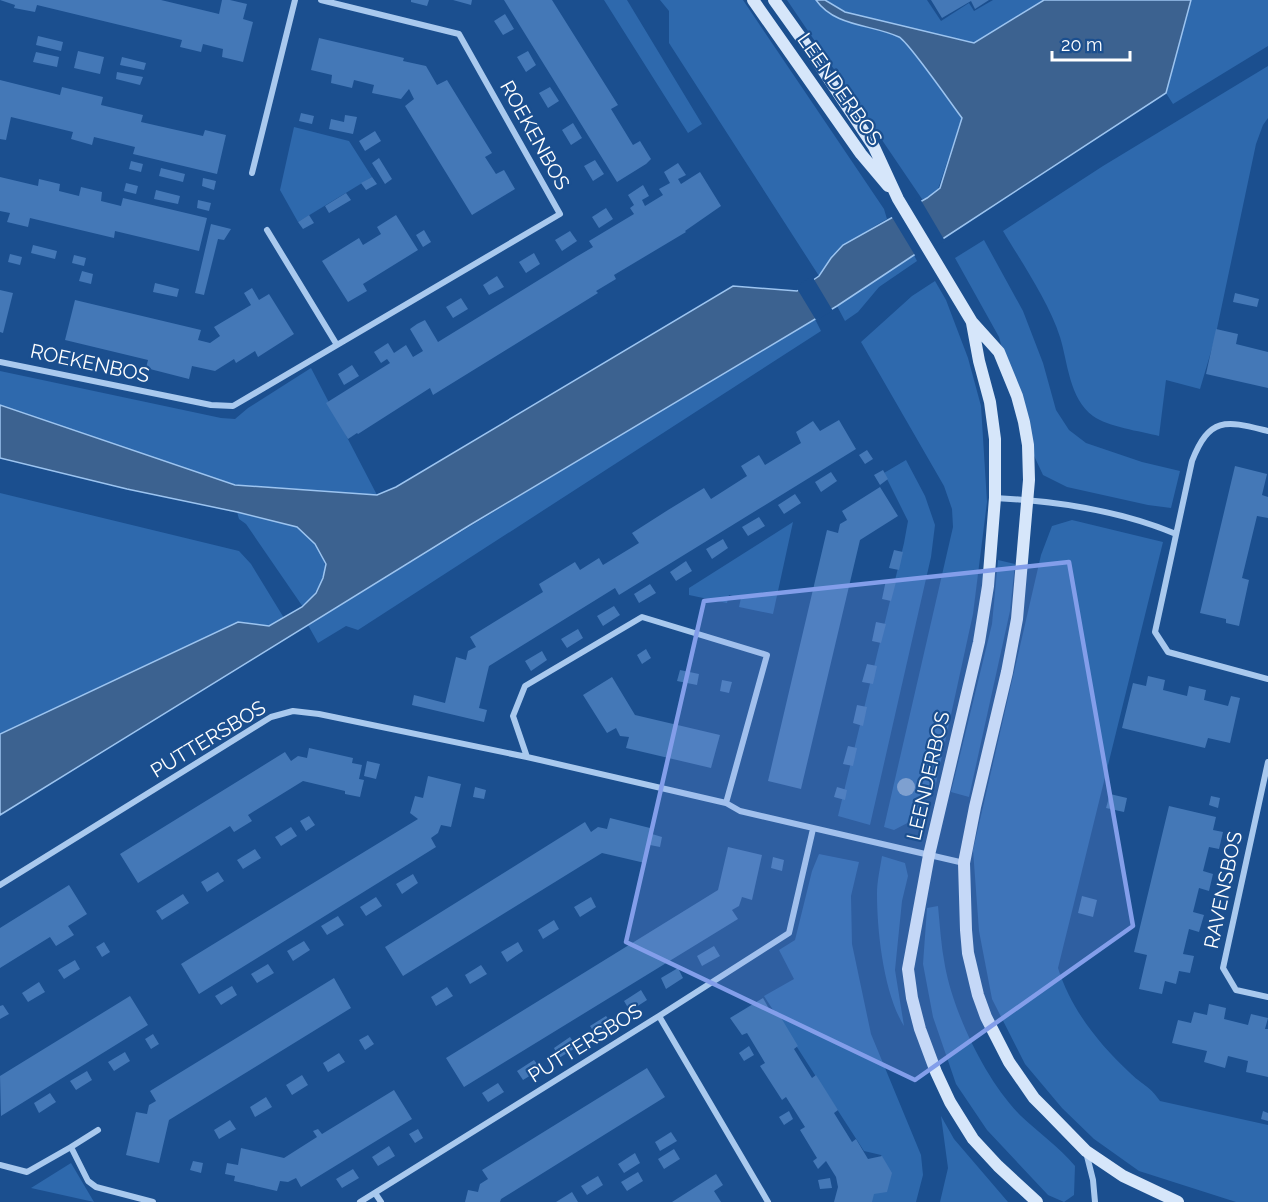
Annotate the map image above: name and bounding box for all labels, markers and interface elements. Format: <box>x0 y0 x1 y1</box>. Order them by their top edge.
scale bar <box>1052 24 1130 62</box>
street label: LEENDERBOS <box>792 28 888 150</box>
text: 20 m <box>1061 34 1103 55</box>
street label: ROEKENBOS <box>495 76 575 194</box>
street label: ROEKENBOS <box>28 339 152 387</box>
street label: PUTTERSBOS <box>146 695 270 783</box>
street label: LEENDERBOS <box>902 709 954 843</box>
street label: RAVENSBOS <box>1199 829 1247 951</box>
street label: PUTTERSBOS <box>524 998 646 1088</box>

